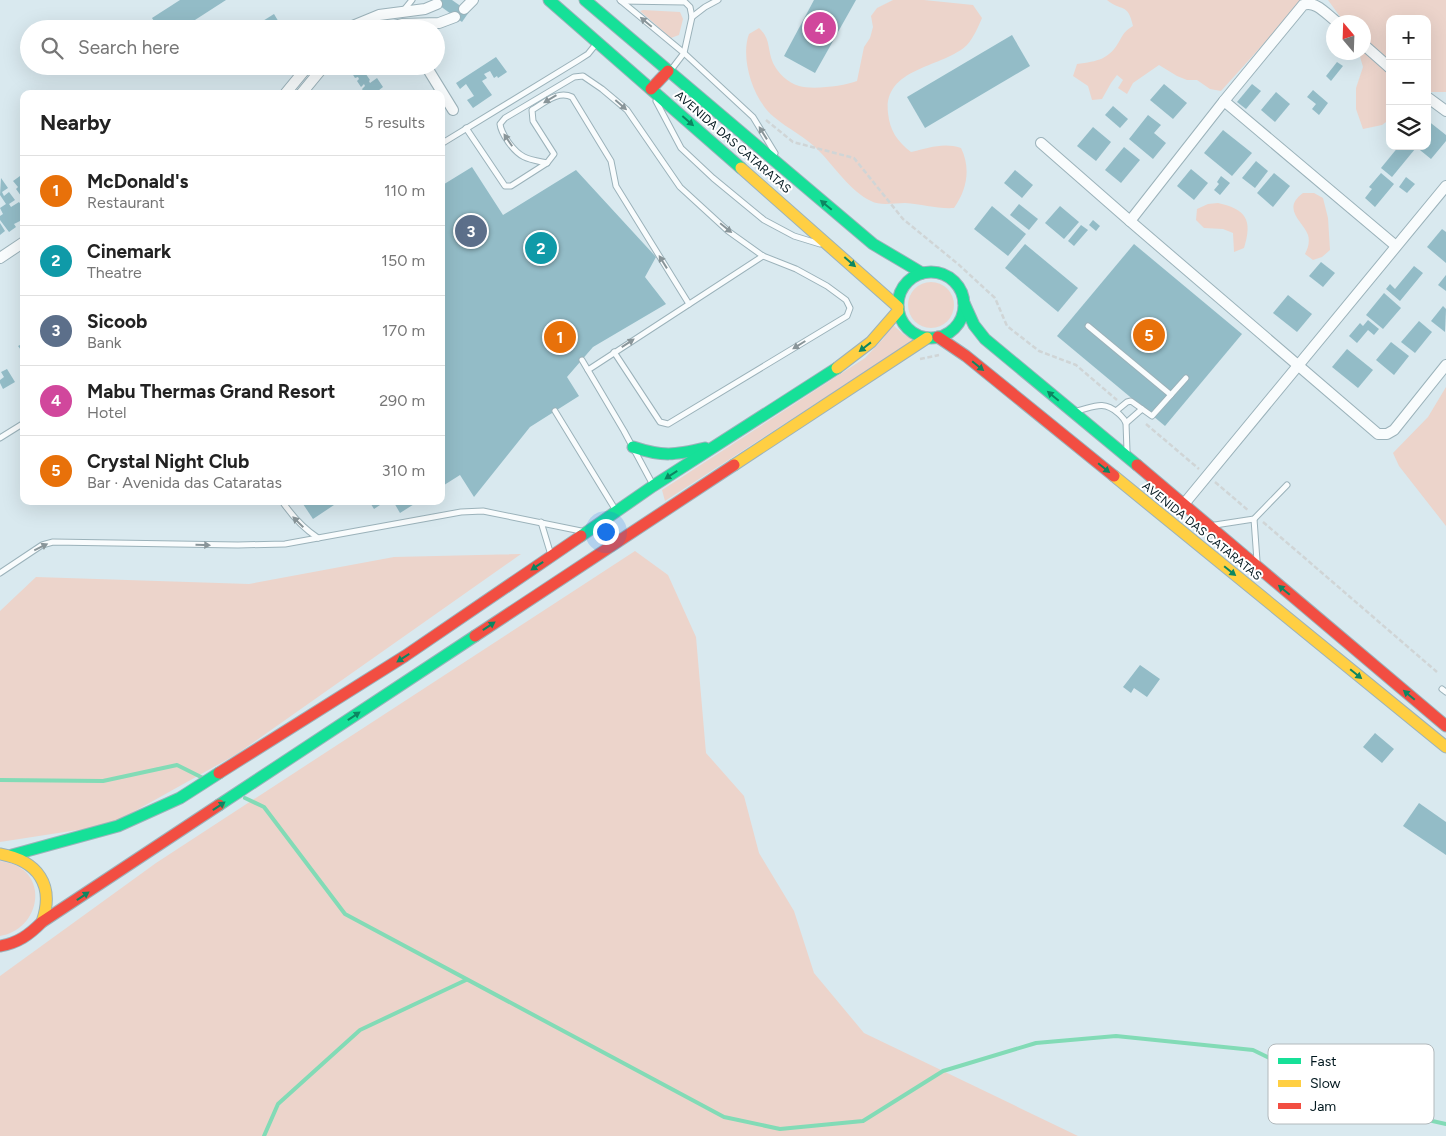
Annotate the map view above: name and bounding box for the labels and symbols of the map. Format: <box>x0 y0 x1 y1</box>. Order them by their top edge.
pin: 4 <box>804 9 836 47</box>
north arrow <box>1326 15 1371 60</box>
one-way arrow <box>639 16 652 27</box>
street label: AVENIDA DAS CATARATAS <box>672 88 794 196</box>
one-way arrow <box>544 95 557 104</box>
one-way arrow <box>615 99 627 111</box>
one-way arrow <box>681 115 694 126</box>
one-way arrow <box>758 126 768 140</box>
one-way arrow <box>503 133 513 147</box>
one-way arrow <box>819 199 832 210</box>
pin: 3 <box>455 212 487 250</box>
one-way arrow <box>719 223 732 234</box>
pin: 2 <box>525 229 557 267</box>
one-way arrow <box>659 256 668 269</box>
one-way arrow <box>843 257 856 268</box>
pin: 5 <box>1133 316 1165 354</box>
pin: 1 <box>544 318 576 356</box>
one-way arrow <box>622 338 635 348</box>
one-way arrow <box>793 341 806 350</box>
one-way arrow <box>859 342 872 353</box>
one-way arrow <box>971 360 984 371</box>
one-way arrow <box>1047 390 1060 401</box>
one-way arrow <box>1097 463 1110 474</box>
one-way arrow <box>664 470 678 479</box>
street label: AVENIDA DAS CATARATAS <box>1140 479 1264 583</box>
one-way arrow <box>292 516 304 528</box>
your location <box>593 519 619 545</box>
one-way arrow <box>195 541 211 549</box>
one-way arrow <box>34 543 48 551</box>
one-way arrow <box>530 561 543 571</box>
one-way arrow <box>1223 565 1235 577</box>
one-way arrow <box>1278 585 1291 596</box>
one-way arrow <box>483 622 496 631</box>
one-way arrow <box>396 653 409 663</box>
one-way arrow <box>1349 668 1362 679</box>
one-way arrow <box>1403 689 1415 701</box>
one-way arrow <box>347 711 361 721</box>
one-way arrow <box>212 801 225 811</box>
one-way arrow <box>76 891 90 901</box>
legend <box>1268 1044 1434 1124</box>
text: Fast <box>1310 1053 1336 1070</box>
text: Slow <box>1310 1075 1341 1092</box>
text: Jam <box>1310 1098 1336 1115</box>

